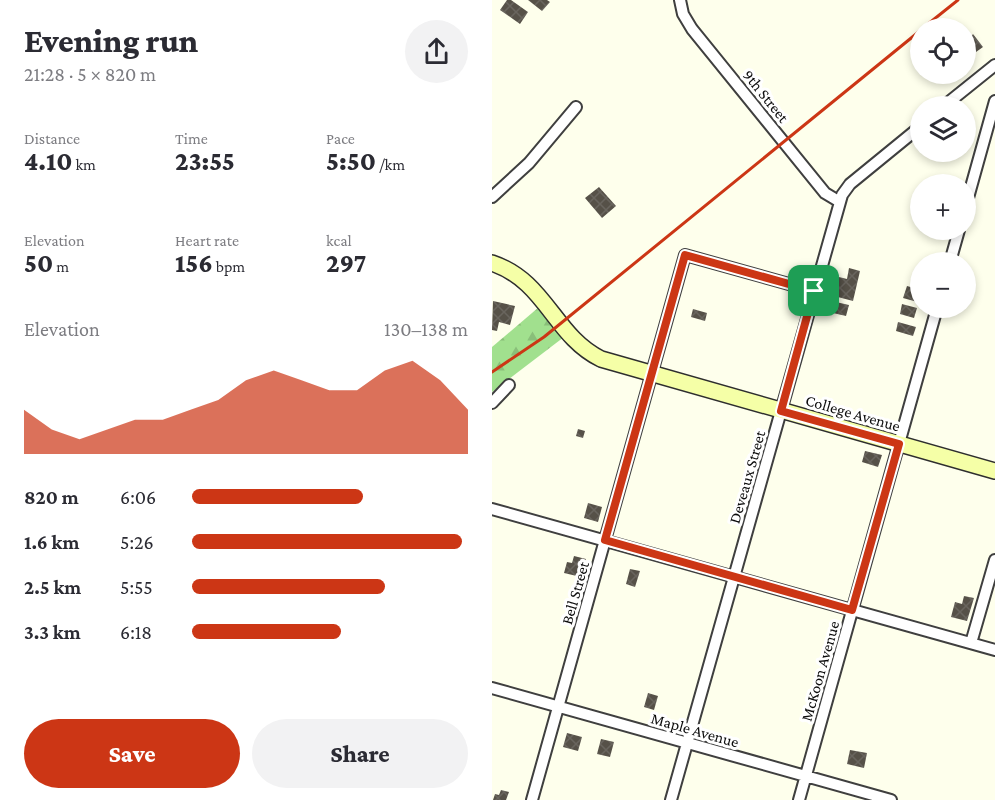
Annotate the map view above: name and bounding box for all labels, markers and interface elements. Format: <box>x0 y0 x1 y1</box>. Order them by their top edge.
map controls <box>910 18 976 318</box>
button: locate <box>910 18 976 84</box>
button: share <box>405 20 468 83</box>
text: Evening run <box>24 22 198 59</box>
text: 21:28 · 5 × 820 m <box>24 63 156 85</box>
street label: 9th Street <box>740 66 793 126</box>
button: layers <box>910 96 976 162</box>
text: Distance <box>24 130 80 147</box>
text: Time <box>175 130 208 147</box>
text: Pace <box>326 130 355 147</box>
text: 4.10 <box>24 147 72 176</box>
text: 23:55 <box>175 147 235 176</box>
text: 5:50 <box>326 147 376 176</box>
text: km <box>72 156 96 173</box>
text: /km <box>376 156 405 173</box>
button: + <box>910 174 976 240</box>
text: Elevation <box>24 232 85 249</box>
text: Heart rate <box>175 232 239 249</box>
text: kcal <box>326 232 352 249</box>
text: 50 <box>24 249 53 278</box>
text: 156 <box>175 249 213 278</box>
text: 297 <box>326 249 366 278</box>
button: − <box>910 252 976 318</box>
text: m <box>53 258 69 275</box>
text: bpm <box>213 258 245 275</box>
pin <box>788 265 839 316</box>
icon: arrive <box>797 274 830 307</box>
text: Elevation <box>24 318 100 340</box>
text: 130–138 m <box>384 318 468 340</box>
street label: College Avenue <box>803 391 902 436</box>
street label: Deveaux Street <box>726 428 769 525</box>
text: 820 m <box>24 486 79 508</box>
text: 6:06 <box>120 486 156 508</box>
text: 1.6 km <box>24 531 79 553</box>
text: 5:26 <box>120 531 154 553</box>
street label: Bell Street <box>558 559 592 626</box>
text: 2.5 km <box>24 576 81 598</box>
text: 5:55 <box>120 576 153 598</box>
street label: McKoon Avenue <box>798 619 842 723</box>
text: 3.3 km <box>24 621 81 643</box>
text: 6:18 <box>120 621 152 643</box>
street label: Maple Avenue <box>649 709 741 752</box>
button: Save <box>24 719 240 788</box>
button: Share <box>252 719 468 788</box>

